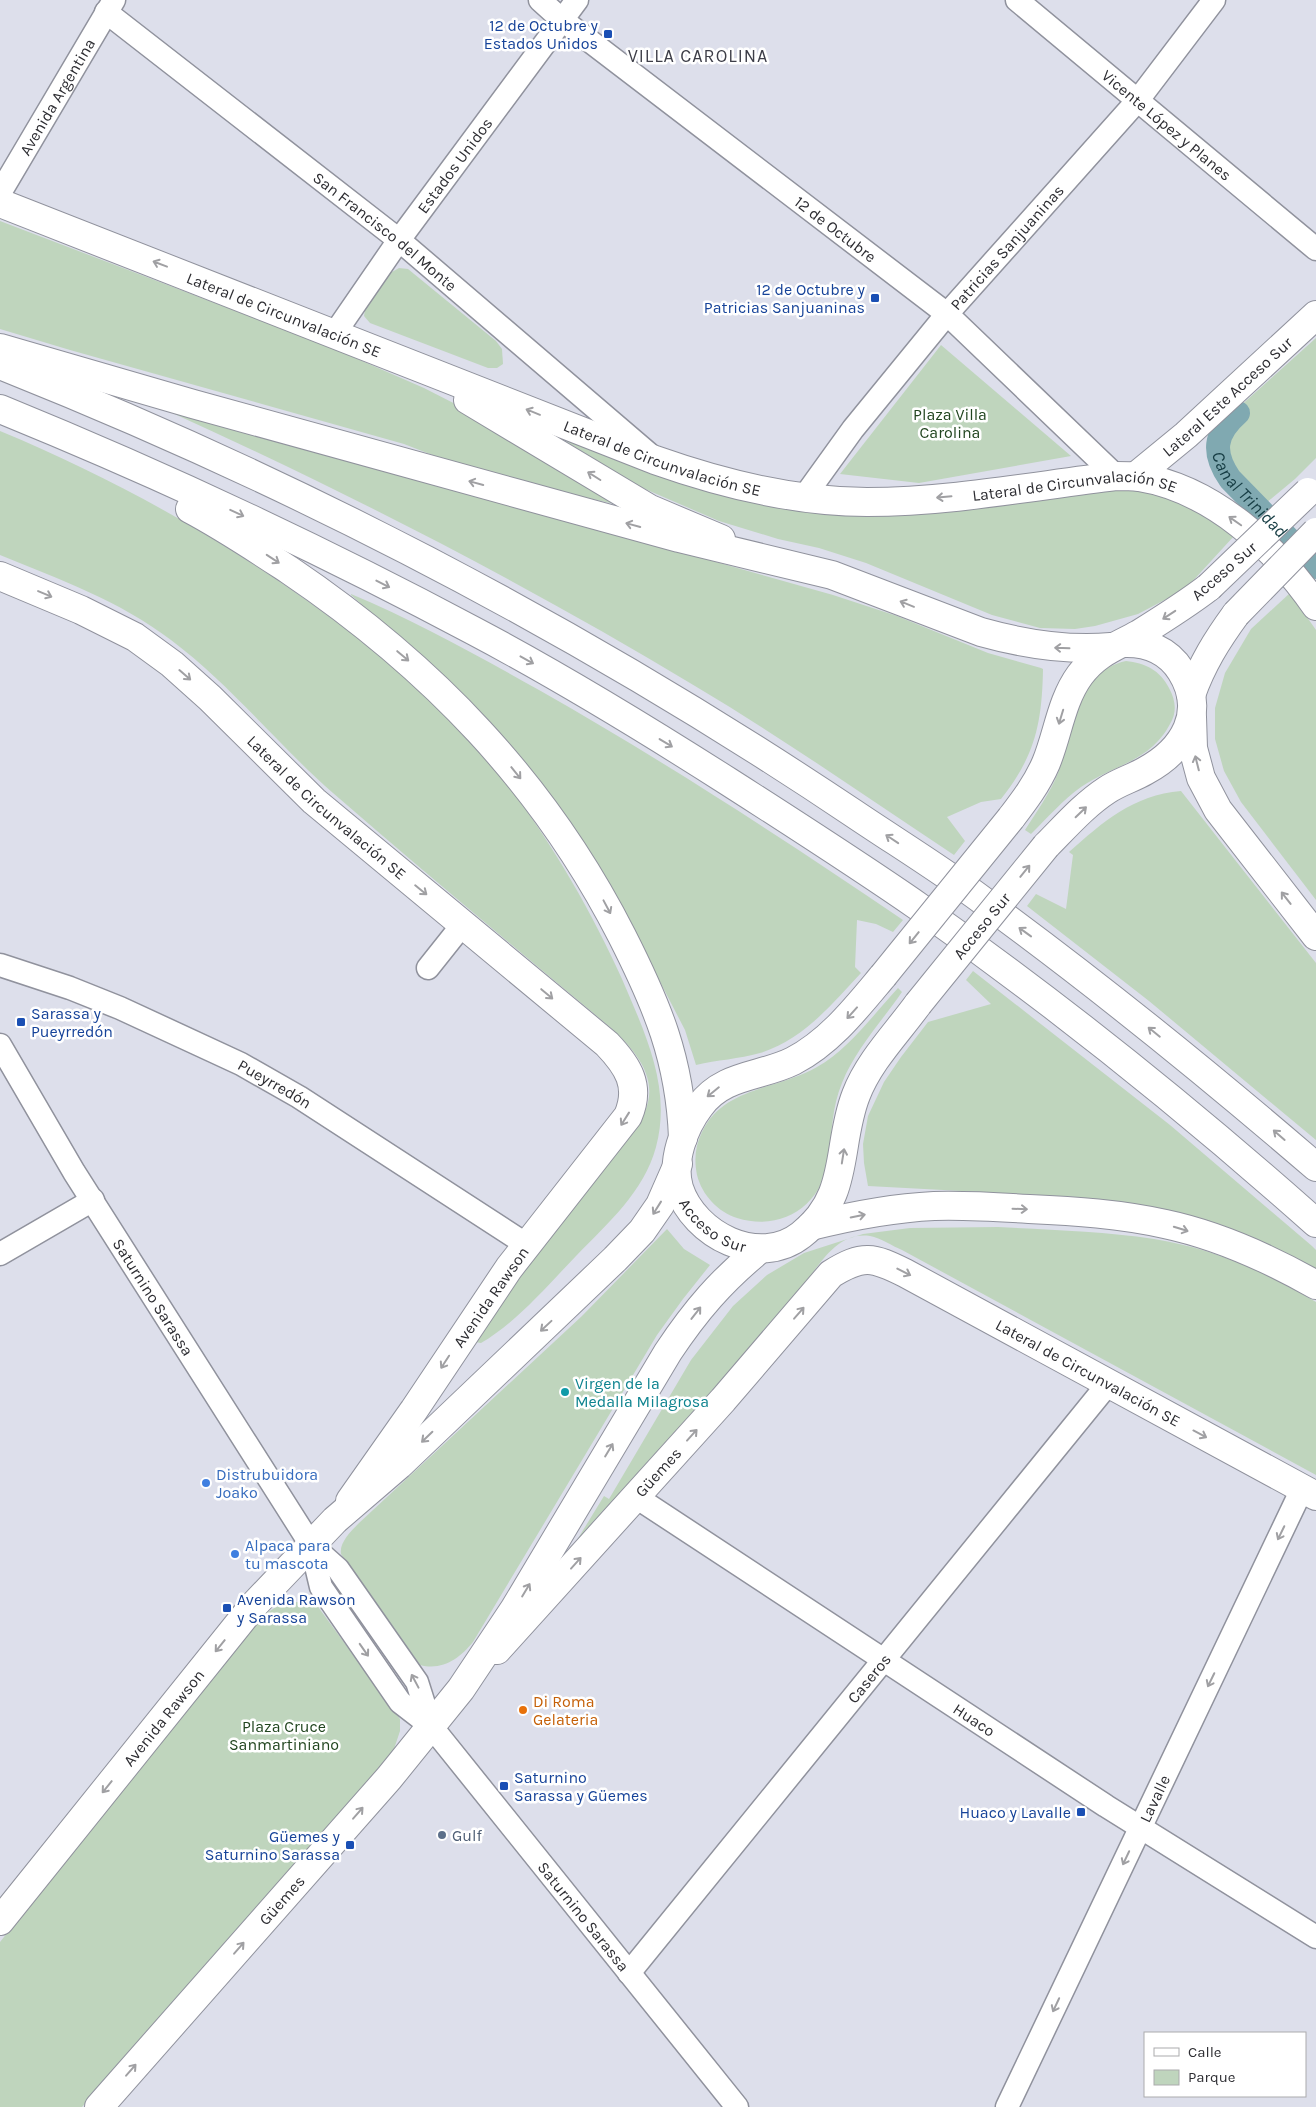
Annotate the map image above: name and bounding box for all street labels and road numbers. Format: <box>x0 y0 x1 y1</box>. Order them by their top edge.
street label: Avenida Argentina <box>15 35 99 158</box>
street label: Vicente López y Planes <box>1098 65 1236 184</box>
street label: Estados Unidos <box>413 114 496 217</box>
street label: San Francisco del Monte <box>310 168 461 295</box>
street label: Patricias Sanjuaninas <box>946 181 1068 314</box>
street label: 12 de Octubre <box>791 192 880 266</box>
street label: Lateral de Circunvalación SE <box>184 268 384 361</box>
street label: Lateral Este Acceso Sur <box>1158 332 1296 460</box>
street label: Lateral de Circunvalación SE <box>561 416 763 500</box>
street label: Lateral de Circunvalación SE <box>971 466 1180 505</box>
street label: Acceso Sur <box>1188 537 1261 604</box>
street label: Lateral de Circunvalación SE <box>243 731 410 883</box>
street label: Acceso Sur <box>949 888 1014 963</box>
street label: Pueyrredón <box>235 1055 315 1112</box>
street label: Acceso Sur <box>676 1195 748 1256</box>
street label: Saturnino Sarassa <box>109 1235 198 1359</box>
street label: Avenida Rawson <box>449 1243 533 1351</box>
street label: Lateral de Circunvalación SE <box>993 1315 1184 1430</box>
street label: Güemes <box>631 1443 685 1501</box>
street label: Caseros <box>843 1650 894 1707</box>
street label: Avenida Rawson <box>119 1665 208 1770</box>
street label: Huaco <box>950 1699 999 1740</box>
street label: Lavalle <box>1135 1772 1174 1825</box>
street label: Saturnino Sarassa <box>534 1858 634 1975</box>
street label: Güemes <box>255 1871 308 1929</box>

